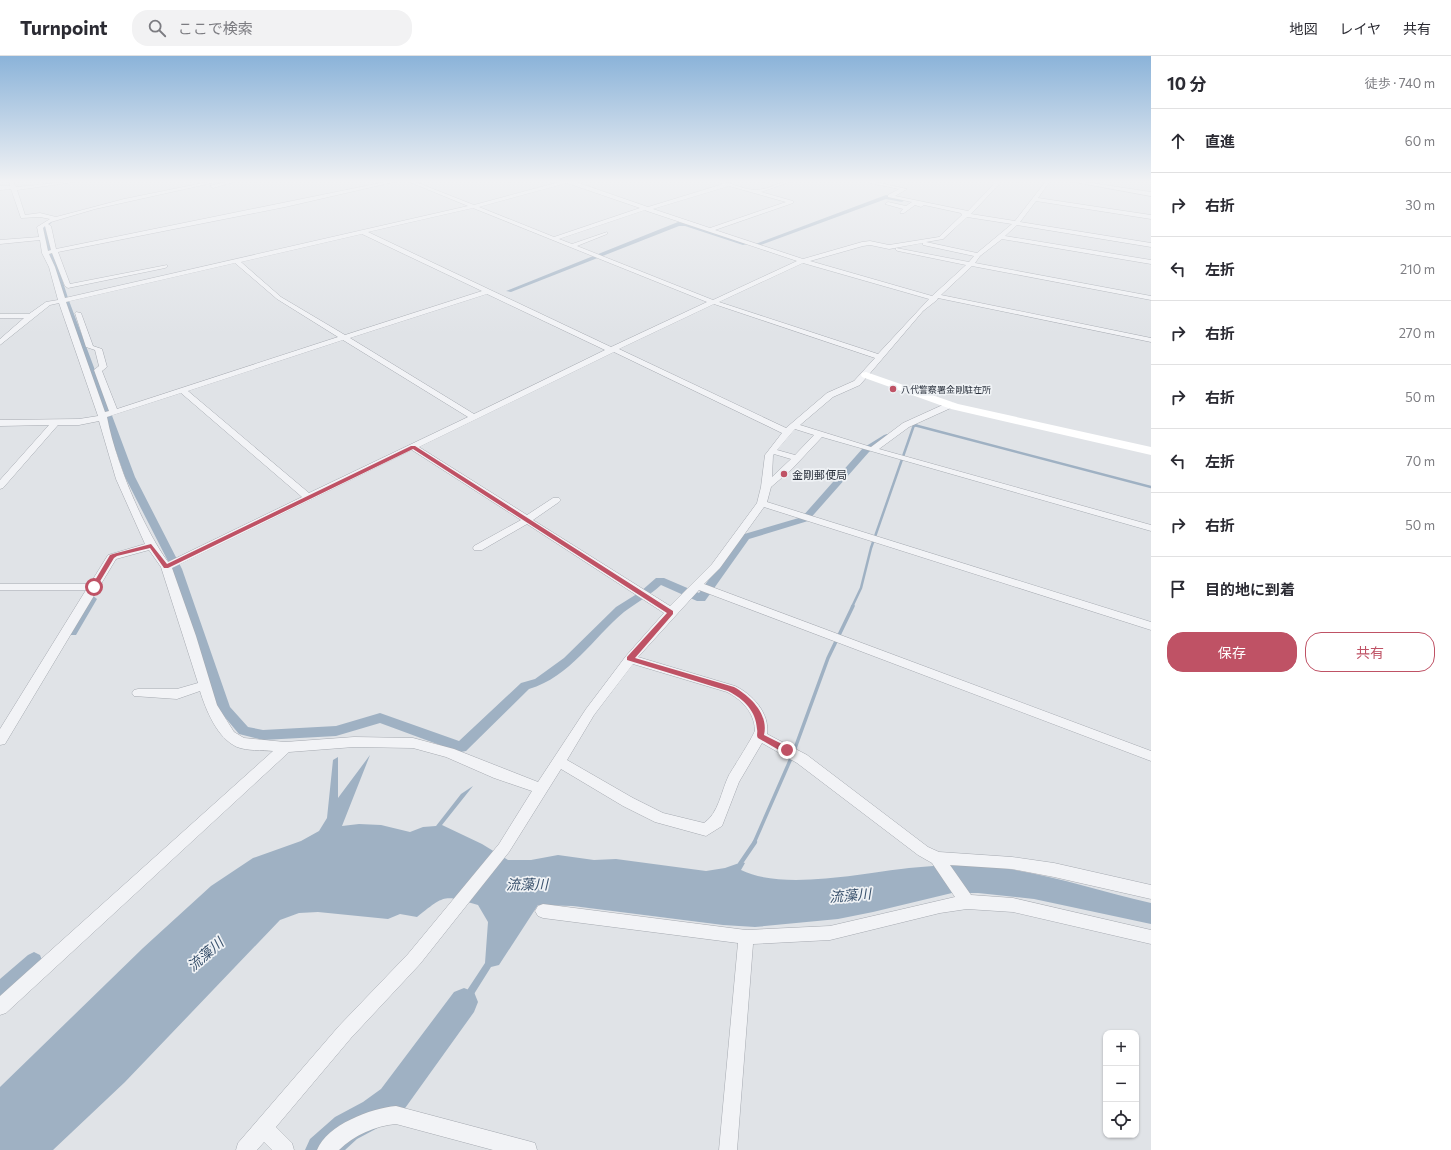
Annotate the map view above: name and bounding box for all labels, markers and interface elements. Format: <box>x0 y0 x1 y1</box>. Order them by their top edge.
search box <box>132 10 412 46</box>
text: Turnpoint <box>20 16 108 39</box>
icon: search <box>146 17 168 39</box>
text: ここで検索 <box>178 19 253 37</box>
text: 地図 <box>1289 20 1317 37</box>
text: レイヤ <box>1339 20 1381 37</box>
text: 共有 <box>1403 20 1431 37</box>
text: 10 分 <box>1167 73 1206 94</box>
text: 徒歩 · 740 m <box>1365 75 1435 91</box>
icon: ahead <box>1167 130 1189 152</box>
text: 直進 <box>1205 132 1235 150</box>
text: 60 m <box>1405 133 1435 149</box>
icon: right <box>1167 194 1189 216</box>
text: 右折 <box>1205 196 1235 214</box>
text: 30 m <box>1405 197 1435 213</box>
icon: left <box>1167 258 1189 280</box>
text: 左折 <box>1205 260 1235 278</box>
text: 210 m <box>1400 261 1435 277</box>
icon: right <box>1167 322 1189 344</box>
text: 右折 <box>1205 324 1235 342</box>
text: 270 m <box>1399 325 1435 341</box>
marker: 八代警察署金剛駐在所 <box>888 384 898 394</box>
place label: 八代警察署金剛駐在所 <box>901 384 991 395</box>
icon: right <box>1167 386 1189 408</box>
text: 右折 <box>1205 388 1235 406</box>
text: 50 m <box>1405 389 1435 405</box>
icon: left <box>1167 450 1189 472</box>
text: 左折 <box>1205 452 1235 470</box>
text: 70 m <box>1406 453 1435 469</box>
place label: 金剛郵便局 <box>792 468 847 481</box>
marker: 金剛郵便局 <box>779 469 789 479</box>
icon: right <box>1167 514 1189 536</box>
text: 右折 <box>1205 516 1235 534</box>
text: 50 m <box>1405 517 1435 533</box>
route start <box>85 578 103 596</box>
icon: arrive <box>1167 578 1189 600</box>
text: 目的地に到着 <box>1205 580 1295 598</box>
button: 保存 <box>1167 632 1297 672</box>
button: 共有 <box>1305 632 1435 672</box>
route end <box>778 741 796 759</box>
water label: 流藻川 <box>506 875 550 893</box>
water label: 流藻川 <box>828 885 874 905</box>
water label: 流藻川 <box>184 932 228 974</box>
map controls <box>1103 1030 1139 1138</box>
button: + <box>1103 1030 1139 1066</box>
button: − <box>1103 1066 1139 1102</box>
button: locate <box>1103 1102 1139 1138</box>

